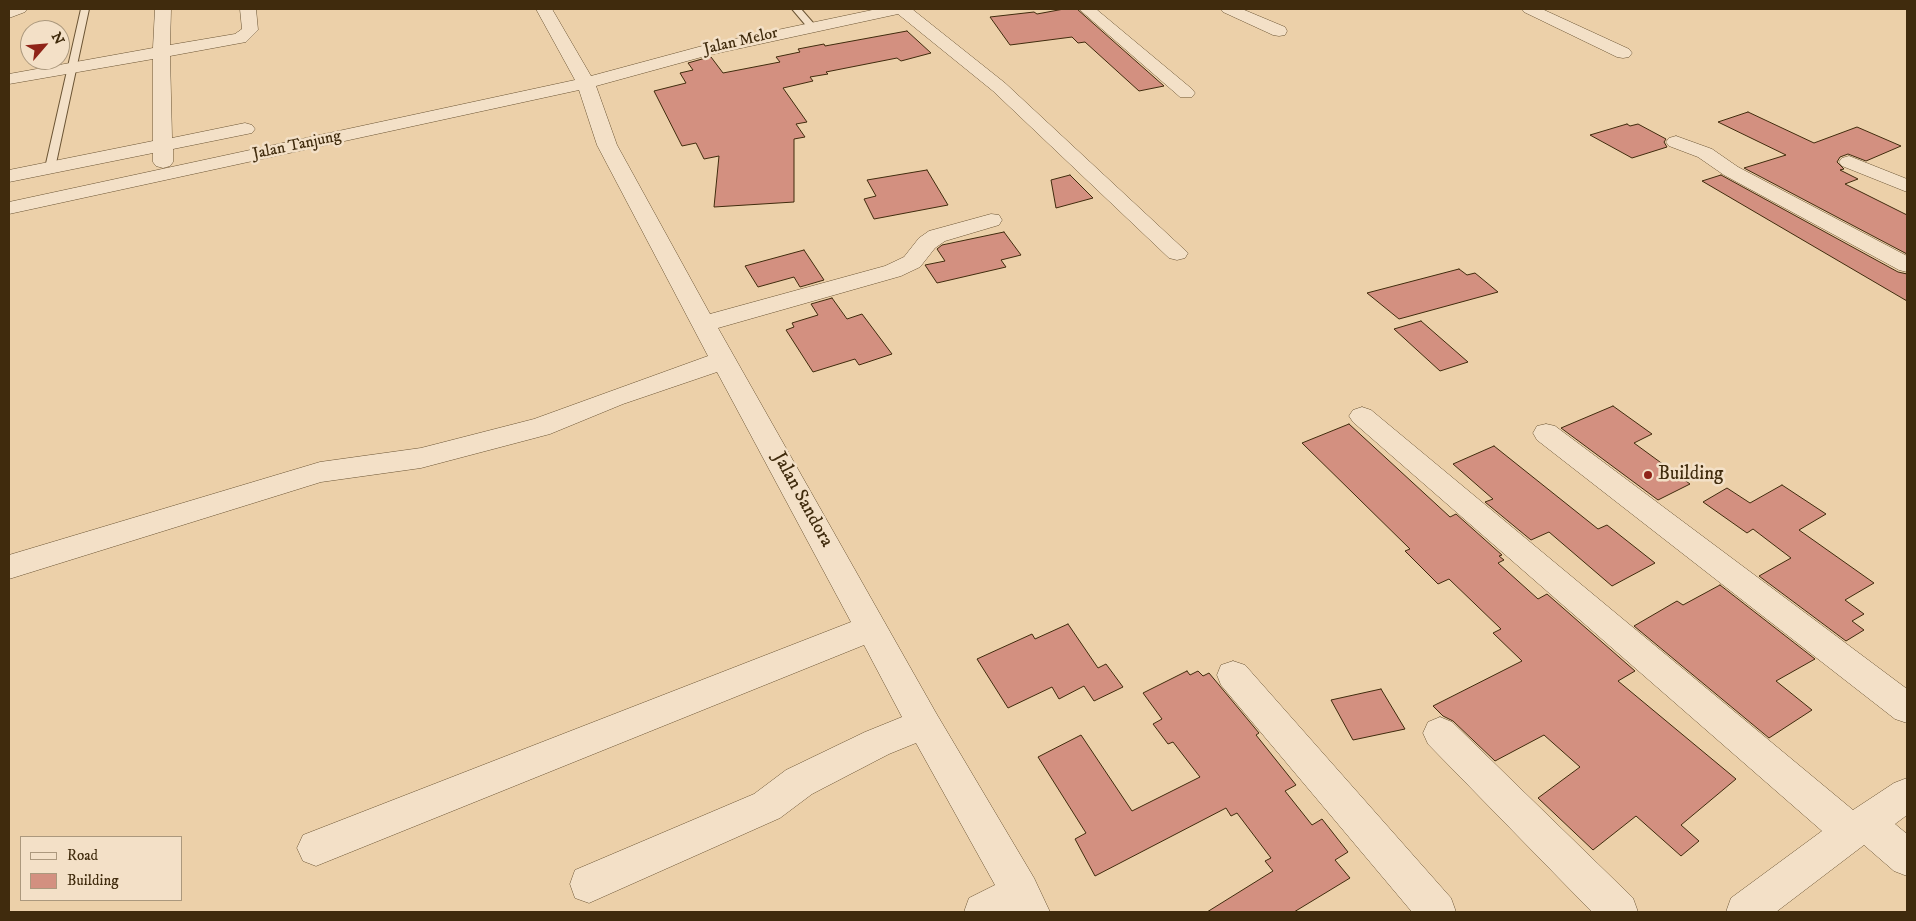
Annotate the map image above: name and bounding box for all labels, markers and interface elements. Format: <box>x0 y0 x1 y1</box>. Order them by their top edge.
north arrow <box>20 20 70 70</box>
street label: Jalan Melor <box>702 24 780 60</box>
text: N <box>47 29 68 48</box>
street label: Jalan Tanjung <box>251 127 343 165</box>
street label: Jalan Sandora <box>767 449 837 551</box>
place label: Building <box>1658 464 1723 486</box>
marker: Building <box>1642 469 1654 481</box>
legend <box>20 836 182 901</box>
text: Road <box>67 846 98 865</box>
text: Building <box>67 871 119 890</box>

